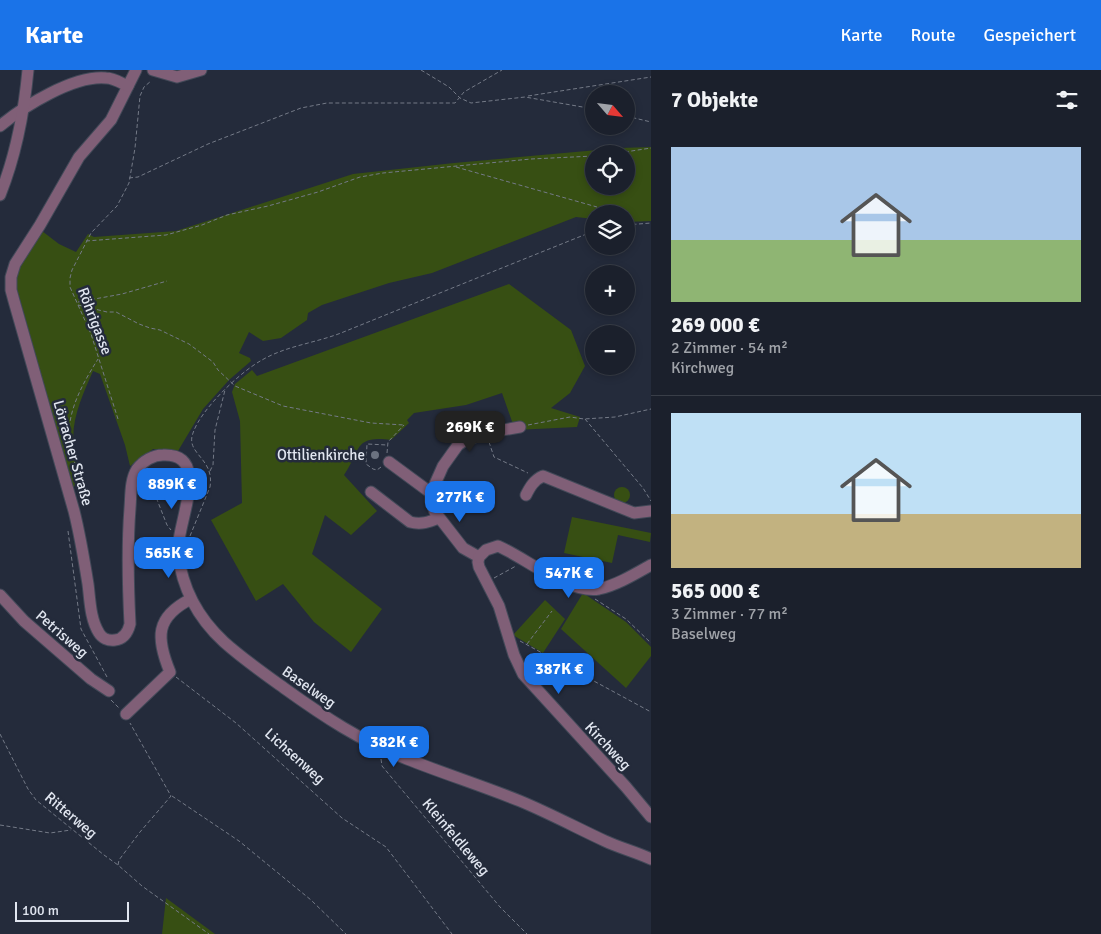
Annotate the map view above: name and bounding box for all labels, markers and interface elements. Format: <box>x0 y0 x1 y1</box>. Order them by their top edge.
text: Karte <box>25 20 83 50</box>
text: Karte <box>841 24 883 46</box>
text: Route <box>911 24 956 46</box>
text: Gespeichert <box>984 24 1076 46</box>
north arrow <box>585 85 635 135</box>
map controls <box>585 85 635 375</box>
icon: filters <box>1053 86 1081 114</box>
text: 7 Objekte <box>671 87 758 113</box>
button: locate <box>585 145 635 195</box>
icon: home <box>831 180 921 270</box>
button: layers <box>585 205 635 255</box>
button: + <box>585 265 635 315</box>
street label: Röhrigasse <box>74 285 116 357</box>
text: 269 000 € <box>671 312 760 338</box>
button: − <box>585 325 635 375</box>
text: 2 Zimmer · 54 m² <box>671 338 788 358</box>
text: Kirchweg <box>671 358 734 378</box>
street label: Lörracher Straße <box>49 398 97 508</box>
pin: 269K € <box>429 410 511 453</box>
text: 269K € <box>446 417 494 437</box>
icon: home <box>831 445 921 535</box>
place label: Ottilienkirche <box>277 446 365 464</box>
marker: Ottilienkirche <box>369 449 381 461</box>
pin: 889K € <box>131 468 213 510</box>
text: 889K € <box>148 474 196 494</box>
pin: 277K € <box>419 480 501 523</box>
text: 277K € <box>436 487 484 507</box>
pin: 565K € <box>128 536 210 579</box>
text: 565K € <box>145 543 193 563</box>
pin: 547K € <box>528 556 610 599</box>
text: 547K € <box>545 563 593 583</box>
text: 565 000 € <box>671 578 760 604</box>
text: 3 Zimmer · 77 m² <box>671 604 788 624</box>
street label: Petrisweg <box>32 606 92 662</box>
text: Baselweg <box>671 624 736 644</box>
pin: 387K € <box>518 652 600 695</box>
text: 387K € <box>535 659 583 679</box>
street label: Baselweg <box>279 662 339 712</box>
street label: Kirchweg <box>581 718 635 774</box>
street label: Lichsenweg <box>261 724 329 788</box>
pin: 382K € <box>353 726 435 768</box>
text: 382K € <box>370 732 418 752</box>
street label: Ritterweg <box>41 788 101 842</box>
street label: Kleinfeldleweg <box>418 795 494 879</box>
scale bar <box>15 899 129 922</box>
text: 100 m <box>22 902 59 919</box>

